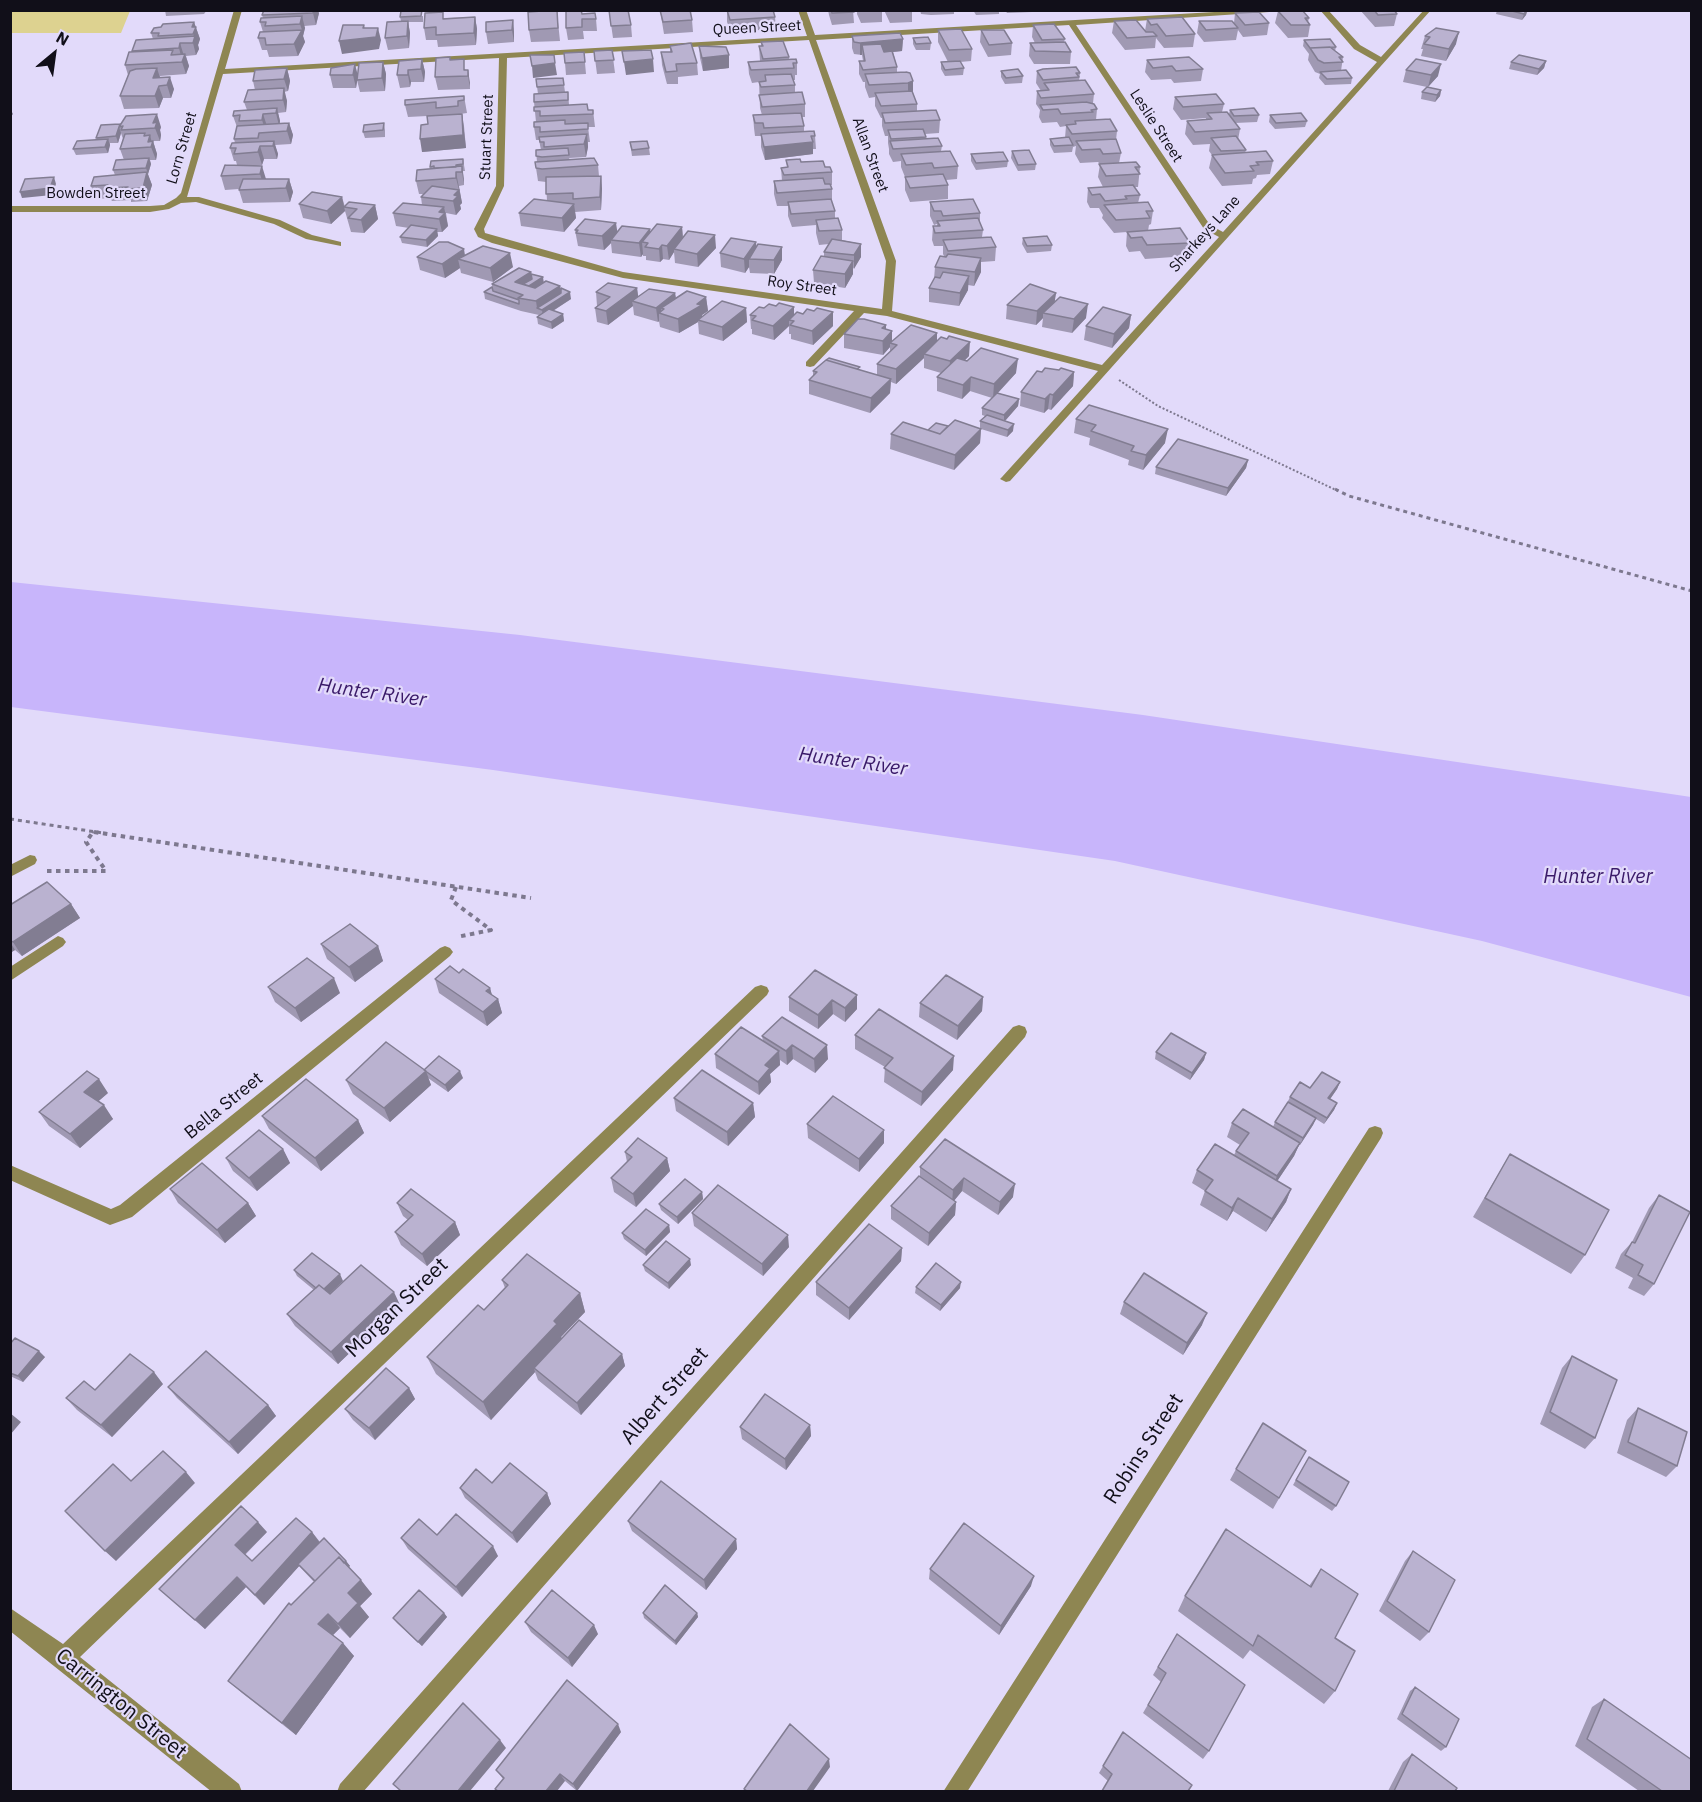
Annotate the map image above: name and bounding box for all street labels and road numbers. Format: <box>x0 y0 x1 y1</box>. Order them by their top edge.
street label: Queen Street <box>712 17 802 39</box>
street label: Leslie Street <box>1126 86 1186 166</box>
street label: Stuart Street <box>477 94 497 180</box>
street label: Lorn Street <box>163 110 201 186</box>
street label: Allan Street <box>848 115 892 195</box>
street label: Bowden Street <box>46 185 146 203</box>
street label: Sharkeys Lane <box>1166 192 1244 276</box>
street label: Roy Street <box>766 272 838 300</box>
street label: Bella Street <box>180 1068 268 1144</box>
street label: Morgan Street <box>340 1253 454 1363</box>
street label: Albert Street <box>616 1342 714 1450</box>
street label: Robins Street <box>1099 1389 1189 1509</box>
street label: Carrington Street <box>50 1643 192 1765</box>

